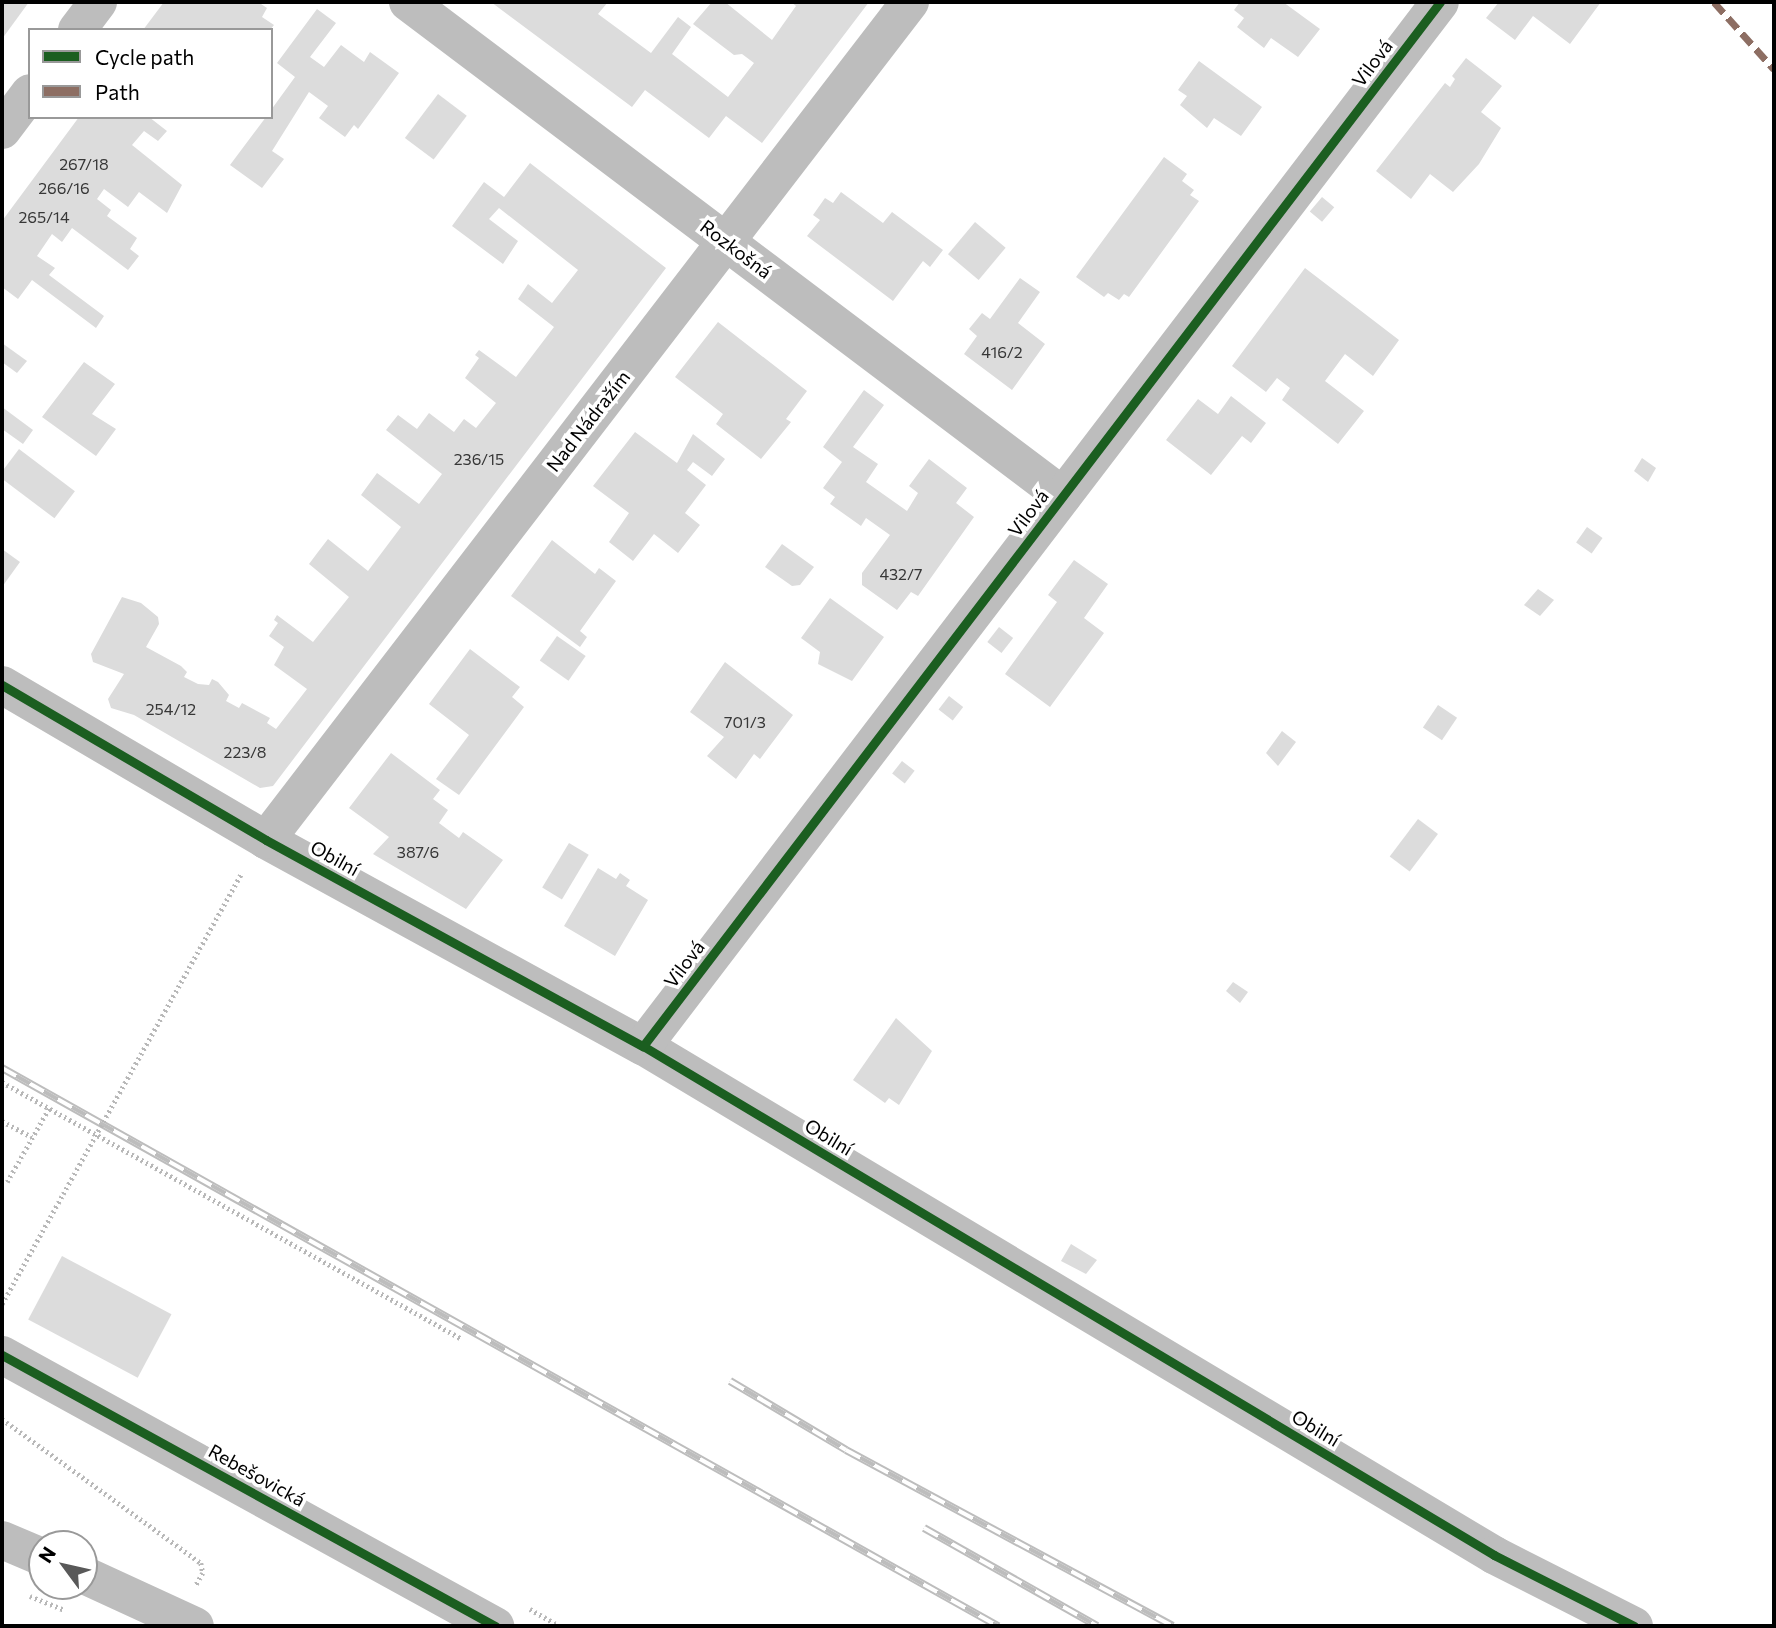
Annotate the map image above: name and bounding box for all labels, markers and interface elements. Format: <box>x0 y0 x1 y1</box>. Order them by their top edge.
legend <box>28 28 273 119</box>
street label: Vilová <box>1347 35 1397 91</box>
text: Cycle path <box>95 44 194 69</box>
text: Path <box>95 79 140 104</box>
house number: 267/18 <box>59 154 109 174</box>
house number: 266/16 <box>38 178 90 198</box>
house number: 265/14 <box>19 207 69 227</box>
street label: Rozkošná <box>696 215 776 283</box>
house number: 416/2 <box>981 342 1023 362</box>
street label: Nad Nádražím <box>541 366 635 476</box>
house number: 236/15 <box>454 449 504 469</box>
street label: Vilová <box>1003 485 1053 541</box>
house number: 432/7 <box>879 564 923 584</box>
house number: 254/12 <box>146 699 196 719</box>
house number: 701/3 <box>724 712 766 732</box>
house number: 223/8 <box>224 742 266 762</box>
street label: Obilní <box>307 835 363 881</box>
house number: 387/6 <box>397 842 439 862</box>
street label: Vilová <box>659 936 709 992</box>
street label: Obilní <box>801 1114 857 1160</box>
street label: Obilní <box>1288 1405 1344 1451</box>
street label: Rebešovická <box>205 1439 309 1511</box>
north arrow <box>28 1530 98 1600</box>
text: N <box>33 1542 60 1567</box>

